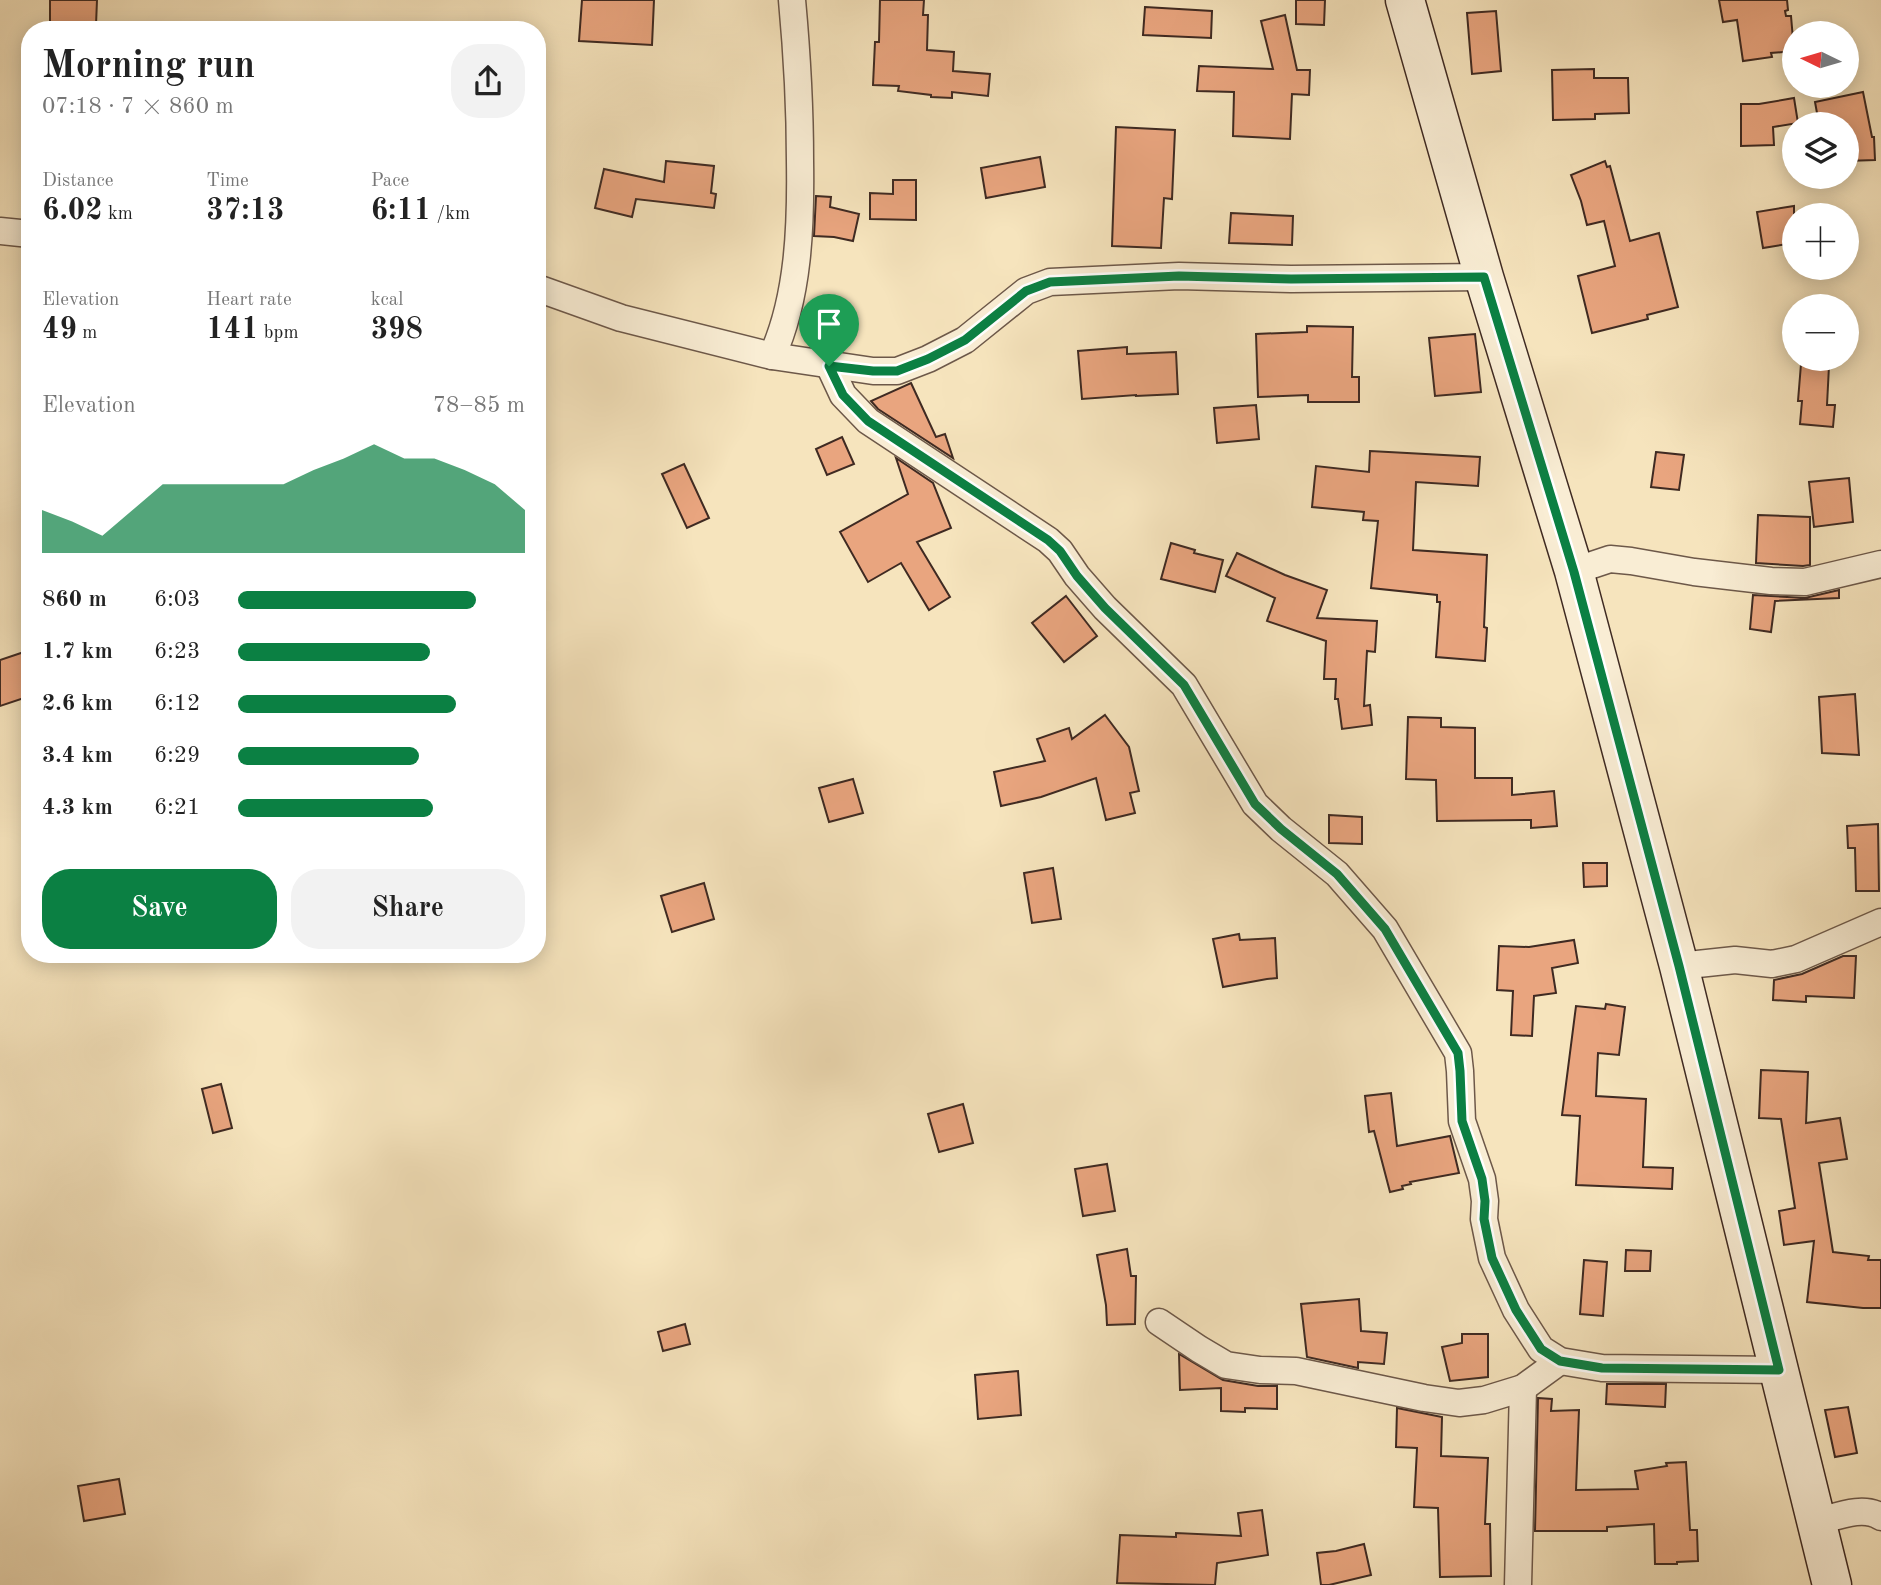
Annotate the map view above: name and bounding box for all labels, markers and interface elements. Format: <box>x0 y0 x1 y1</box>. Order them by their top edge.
north arrow <box>1782 21 1858 98</box>
map controls <box>1782 21 1859 371</box>
button: share <box>451 44 525 118</box>
text: Morning run <box>42 48 255 86</box>
text: 07:18 · 7 × 860 m <box>42 95 234 118</box>
button: layers <box>1782 112 1859 189</box>
text: Distance <box>42 172 114 191</box>
text: Time <box>206 172 249 191</box>
text: Pace <box>371 172 409 191</box>
text: 6.02 <box>42 196 103 226</box>
text: 37:13 <box>206 196 284 226</box>
text: 6:11 <box>371 196 431 226</box>
button: + <box>1782 203 1859 280</box>
text: km <box>103 205 133 224</box>
text: /km <box>431 205 470 224</box>
text: Elevation <box>42 291 119 310</box>
text: Heart rate <box>206 291 292 310</box>
text: kcal <box>371 291 403 310</box>
pin <box>799 294 859 366</box>
button: − <box>1782 294 1859 371</box>
icon: arrive <box>810 305 848 343</box>
text: 49 <box>42 315 77 345</box>
text: 141 <box>206 315 259 345</box>
text: 398 <box>371 315 423 345</box>
text: m <box>77 324 97 343</box>
text: bpm <box>259 324 299 343</box>
text: Elevation <box>42 394 136 417</box>
text: 78–85 m <box>433 394 525 417</box>
text: 860 m <box>42 588 107 611</box>
text: 6:03 <box>154 588 200 611</box>
text: 1.7 km <box>42 640 113 663</box>
text: 6:23 <box>154 640 200 663</box>
text: 2.6 km <box>42 692 113 715</box>
text: 6:12 <box>154 692 200 715</box>
text: 3.4 km <box>42 744 113 767</box>
text: 6:29 <box>154 744 200 767</box>
text: 4.3 km <box>42 796 113 819</box>
text: 6:21 <box>154 796 200 819</box>
button: Save <box>42 869 277 949</box>
button: Share <box>291 869 525 949</box>

